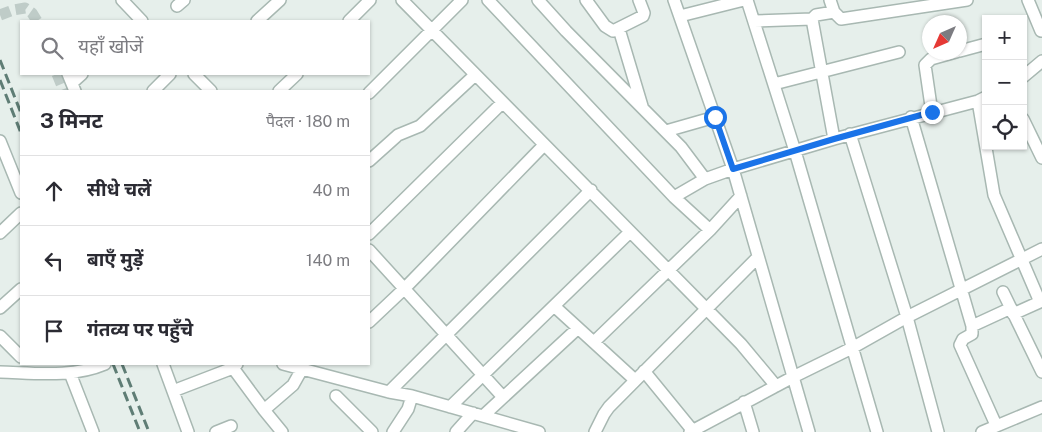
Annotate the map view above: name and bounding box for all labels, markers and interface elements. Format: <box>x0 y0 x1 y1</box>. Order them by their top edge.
north arrow <box>922 15 967 60</box>
map controls <box>982 15 1027 150</box>
button: + <box>982 15 1027 60</box>
search box <box>20 20 370 75</box>
icon: search <box>38 34 66 62</box>
text: यहाँ खोजें <box>78 35 143 57</box>
button: − <box>982 60 1027 105</box>
route end <box>921 101 944 124</box>
button: locate <box>982 105 1027 150</box>
route start <box>704 106 727 129</box>
text: 3 मिनट <box>40 108 103 133</box>
text: पैदल · 180 m <box>266 112 350 131</box>
icon: ahead <box>40 177 68 205</box>
text: सीधे चलें <box>87 178 151 200</box>
text: 40 m <box>312 181 350 200</box>
icon: left <box>40 247 68 275</box>
text: बाएँ मुड़ें <box>87 248 143 270</box>
text: 140 m <box>306 251 350 270</box>
icon: arrive <box>40 317 68 345</box>
text: गंतव्य पर पहुँचे <box>87 318 193 340</box>

